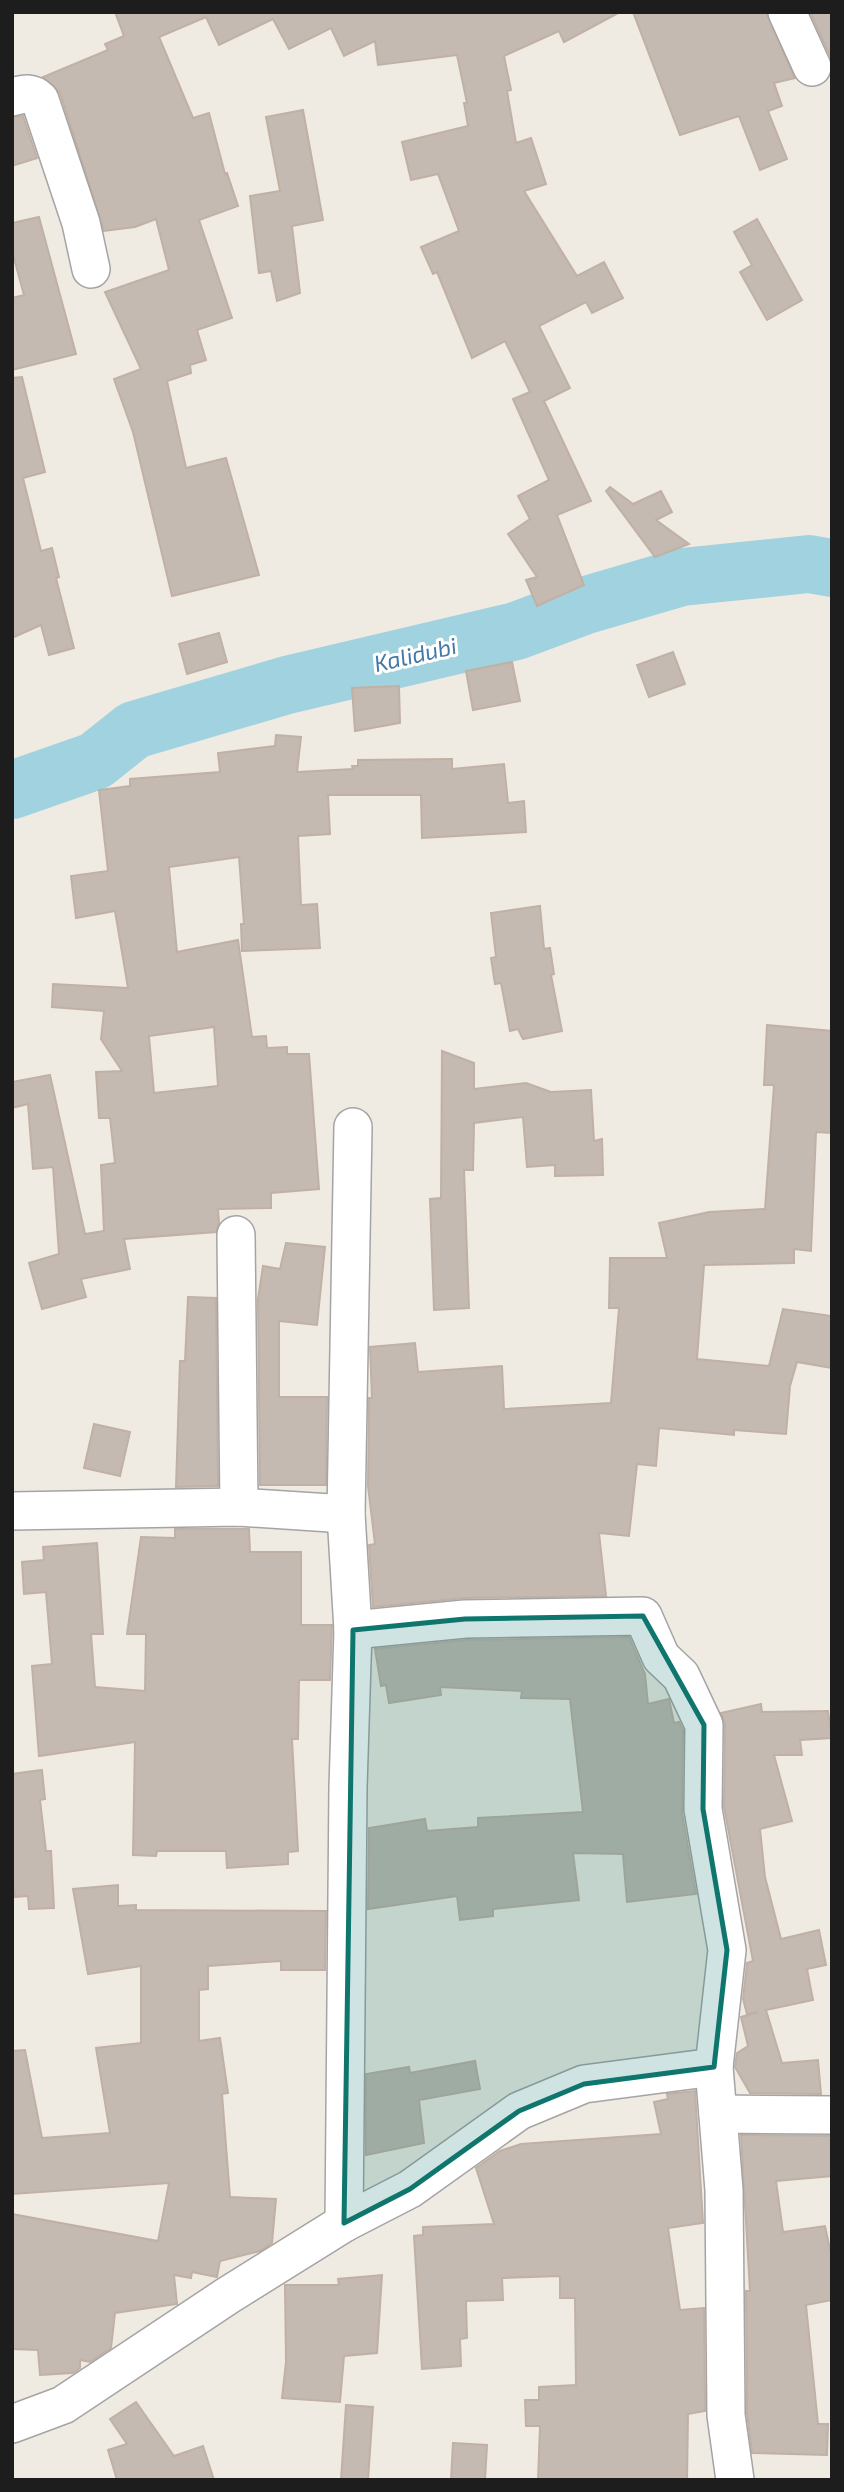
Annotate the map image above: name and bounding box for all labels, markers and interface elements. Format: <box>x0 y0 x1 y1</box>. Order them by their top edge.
water label: Kalidubi <box>371 631 459 677</box>

